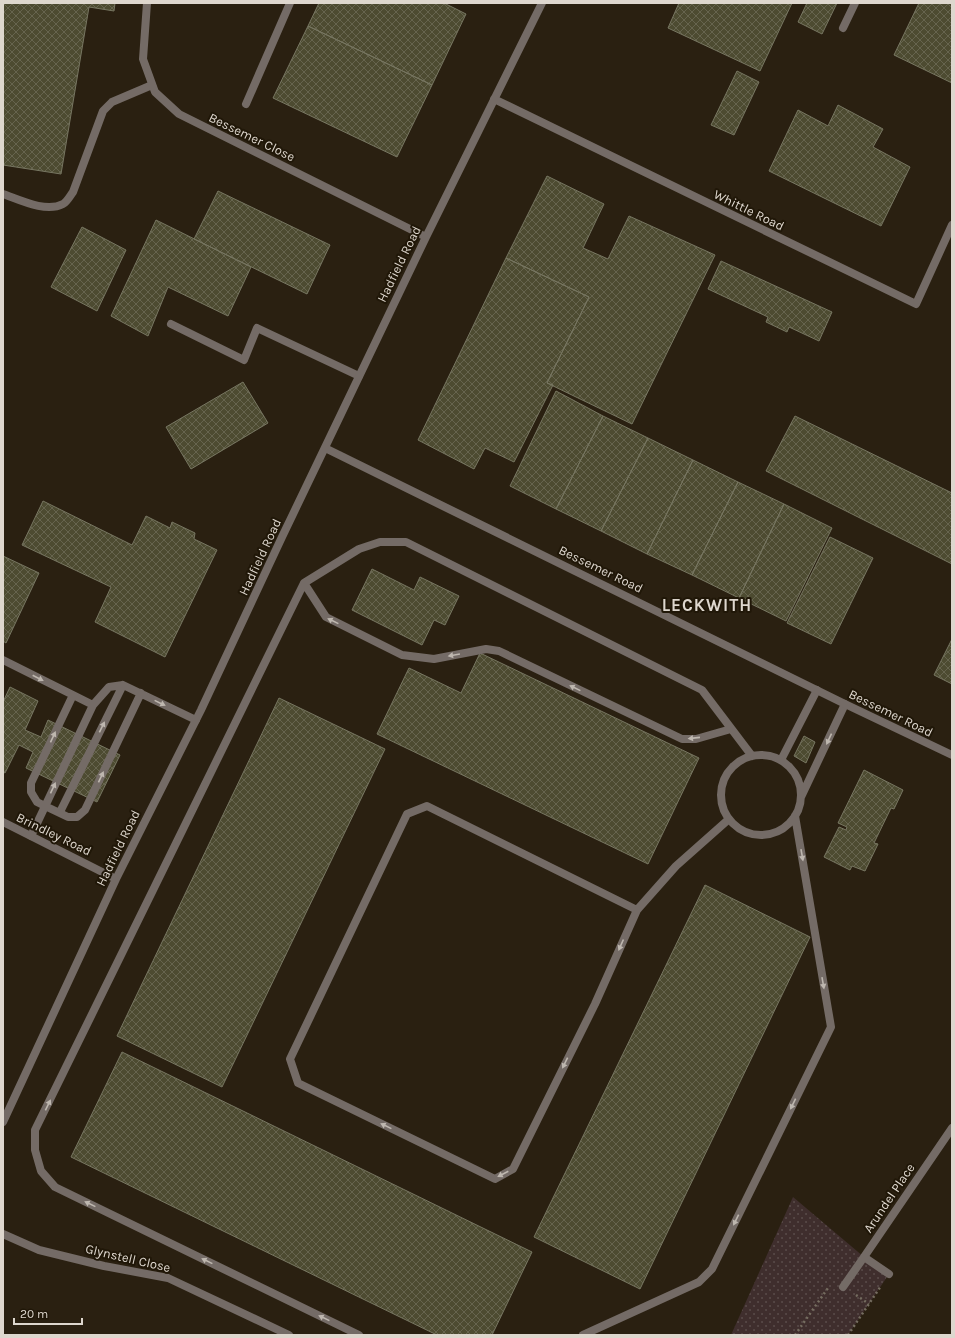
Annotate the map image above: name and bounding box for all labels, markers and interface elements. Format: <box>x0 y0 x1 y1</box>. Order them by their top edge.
street label: Bessemer Close <box>206 110 298 164</box>
street label: Whittle Road <box>711 187 787 233</box>
street label: Hadfield Road <box>374 223 424 305</box>
street label: Hadfield Road <box>236 516 284 598</box>
street label: Bessemer Road <box>557 542 645 596</box>
district label: LECKWITH <box>662 595 752 615</box>
one-way arrow <box>327 617 339 624</box>
one-way arrow <box>448 652 460 658</box>
one-way arrow <box>32 675 44 681</box>
one-way arrow <box>570 685 581 691</box>
street label: Bessemer Road <box>847 686 935 740</box>
one-way arrow <box>155 700 166 706</box>
one-way arrow <box>99 722 105 733</box>
one-way arrow <box>50 731 56 742</box>
one-way arrow <box>826 734 832 745</box>
one-way arrow <box>688 735 700 742</box>
one-way arrow <box>98 772 104 783</box>
one-way arrow <box>50 783 56 794</box>
street label: Hadfield Road <box>93 807 143 889</box>
street label: Brindley Road <box>14 809 94 859</box>
one-way arrow <box>799 848 805 861</box>
one-way arrow <box>618 940 624 951</box>
one-way arrow <box>820 977 826 989</box>
one-way arrow <box>562 1057 569 1069</box>
one-way arrow <box>790 1098 796 1109</box>
one-way arrow <box>45 1099 51 1110</box>
one-way arrow <box>380 1123 392 1129</box>
street label: Arundel Place <box>860 1160 918 1236</box>
one-way arrow <box>497 1171 509 1178</box>
one-way arrow <box>84 1201 96 1207</box>
one-way arrow <box>733 1215 739 1226</box>
street label: Glynstell Close <box>84 1241 172 1275</box>
one-way arrow <box>201 1258 212 1264</box>
scale bar <box>14 1300 82 1326</box>
text: 20 m <box>20 1307 48 1321</box>
one-way arrow <box>318 1315 329 1321</box>

